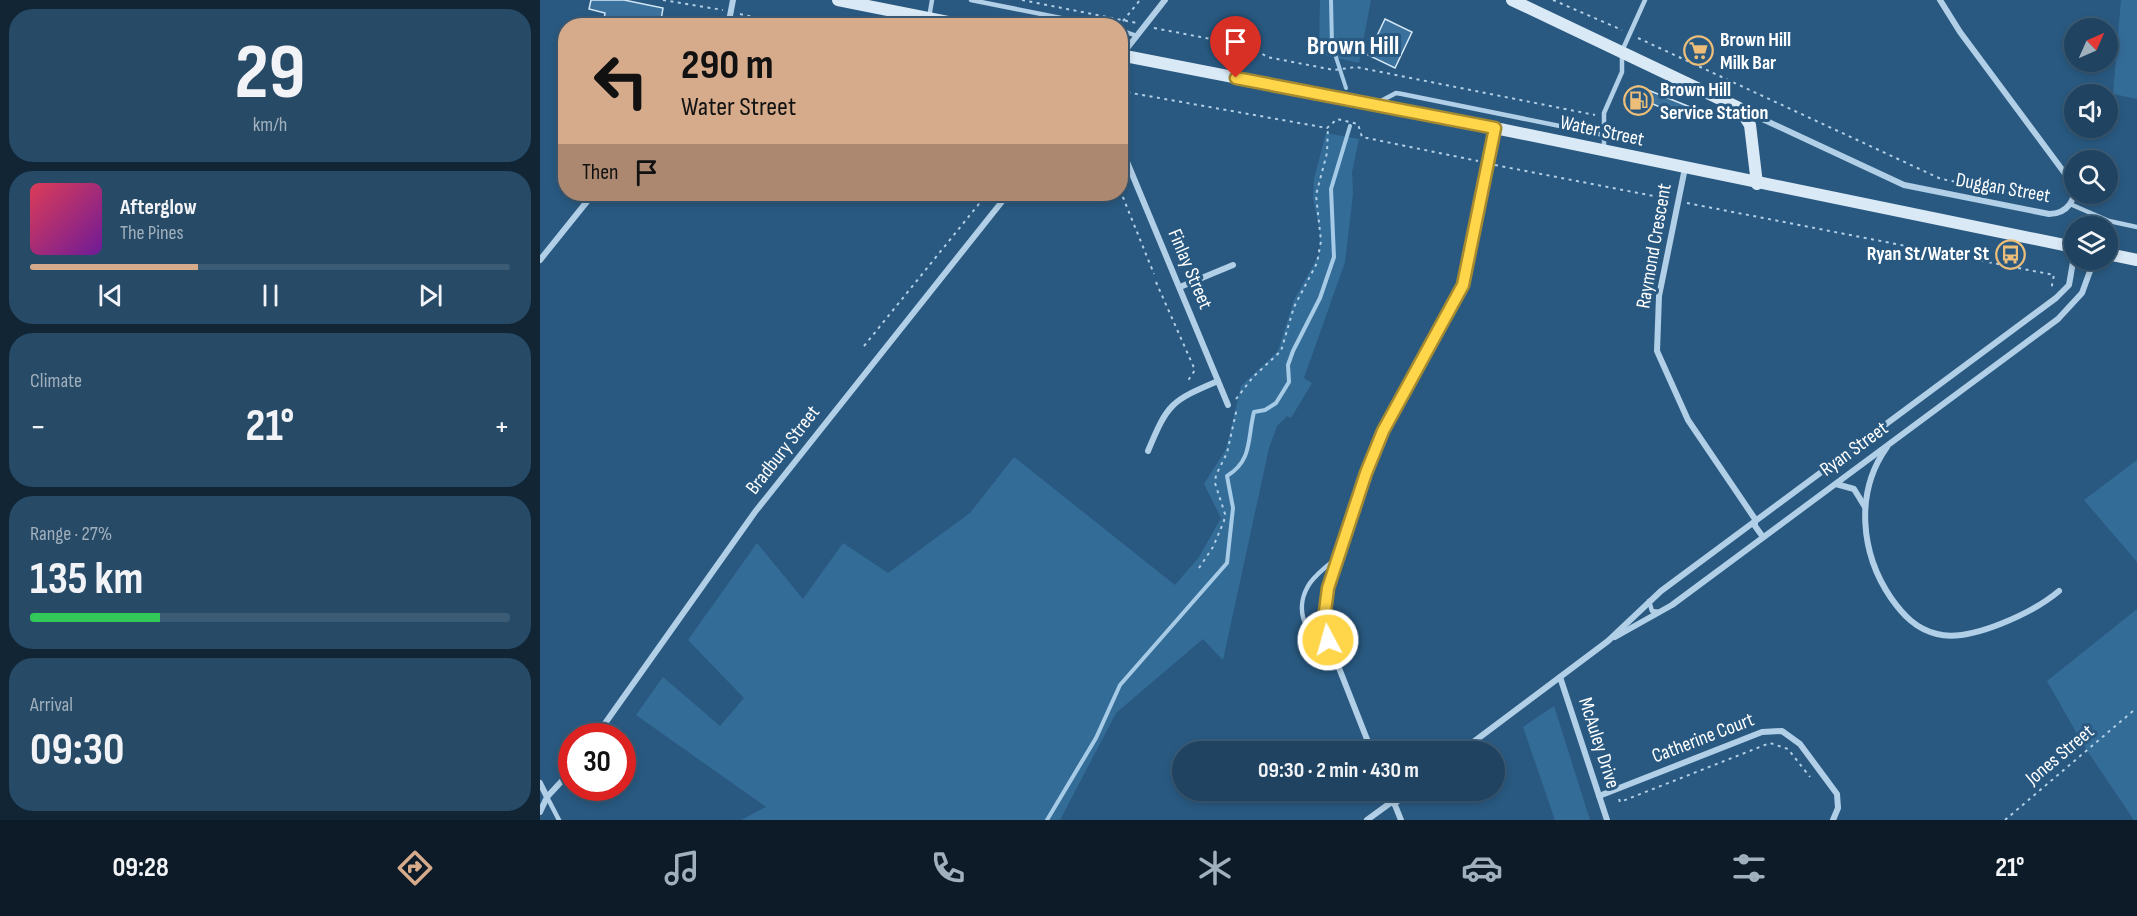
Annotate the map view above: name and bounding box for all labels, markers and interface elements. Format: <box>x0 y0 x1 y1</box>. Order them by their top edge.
pin <box>1210 16 1261 78</box>
north arrow <box>2064 18 2118 72</box>
map controls <box>2064 18 2118 270</box>
icon: arrive <box>1219 25 1252 58</box>
text: 29 <box>234 27 306 120</box>
place label: Brown Hill Milk Bar <box>1720 28 1791 75</box>
district label: Brown Hill <box>1307 31 1399 62</box>
supermarket icon: Brown Hill Milk Bar <box>1683 35 1715 67</box>
text: 290 m <box>681 40 774 91</box>
icon: left <box>582 42 660 120</box>
place label: Brown Hill Service Station <box>1660 78 1768 125</box>
button: sound <box>2064 84 2118 138</box>
fuel station icon: Brown Hill Service Station <box>1623 85 1655 117</box>
text: Water Street <box>681 91 796 123</box>
street label: Water Street <box>1558 110 1646 152</box>
text: km/h <box>253 113 287 137</box>
button: search <box>2064 150 2118 204</box>
icon: arrive <box>630 156 663 189</box>
text: Then <box>582 159 618 186</box>
street label: Duggan Street <box>1954 168 2052 208</box>
street label: Raymond Crescent <box>1631 182 1677 310</box>
text: Afterglow <box>120 194 197 221</box>
button: layers <box>2064 216 2118 270</box>
text: The Pines <box>120 221 184 245</box>
street label: Finlay Street <box>1162 225 1218 313</box>
bus stop icon: Ryan St/Water St <box>1994 238 2026 270</box>
place label: Ryan St/Water St <box>1867 242 1989 266</box>
icon: previous <box>94 279 127 312</box>
icon: pause <box>254 279 287 312</box>
icon: next <box>414 279 447 312</box>
text: Climate <box>30 369 82 393</box>
text: 21° <box>246 399 294 454</box>
street label: Bradbury Street <box>741 401 825 499</box>
text: − <box>30 407 46 447</box>
text: + <box>494 407 510 447</box>
street label: Ryan Street <box>1815 416 1893 482</box>
text: Range · 27% <box>30 522 112 546</box>
text: 135 km <box>30 552 143 607</box>
position arrow <box>1296 608 1360 672</box>
text: Arrival <box>30 693 73 717</box>
street label: McAuley Drive <box>1573 694 1625 792</box>
street label: Catherine Court <box>1649 708 1757 768</box>
street label: Jones Street <box>2020 720 2099 791</box>
text: 09:30 <box>30 723 124 778</box>
speed limit sign: 30 <box>558 723 636 801</box>
text: 09:30 · 2 min · 430 m <box>1258 757 1419 784</box>
icon: directions <box>394 847 436 889</box>
icon: music <box>661 847 703 889</box>
icon: phone <box>927 847 969 889</box>
icon: climate <box>1194 847 1236 889</box>
icon: car <box>1461 847 1503 889</box>
icon: filters <box>1728 847 1770 889</box>
text: 09:28 <box>112 852 169 884</box>
text: 21° <box>1995 852 2024 884</box>

